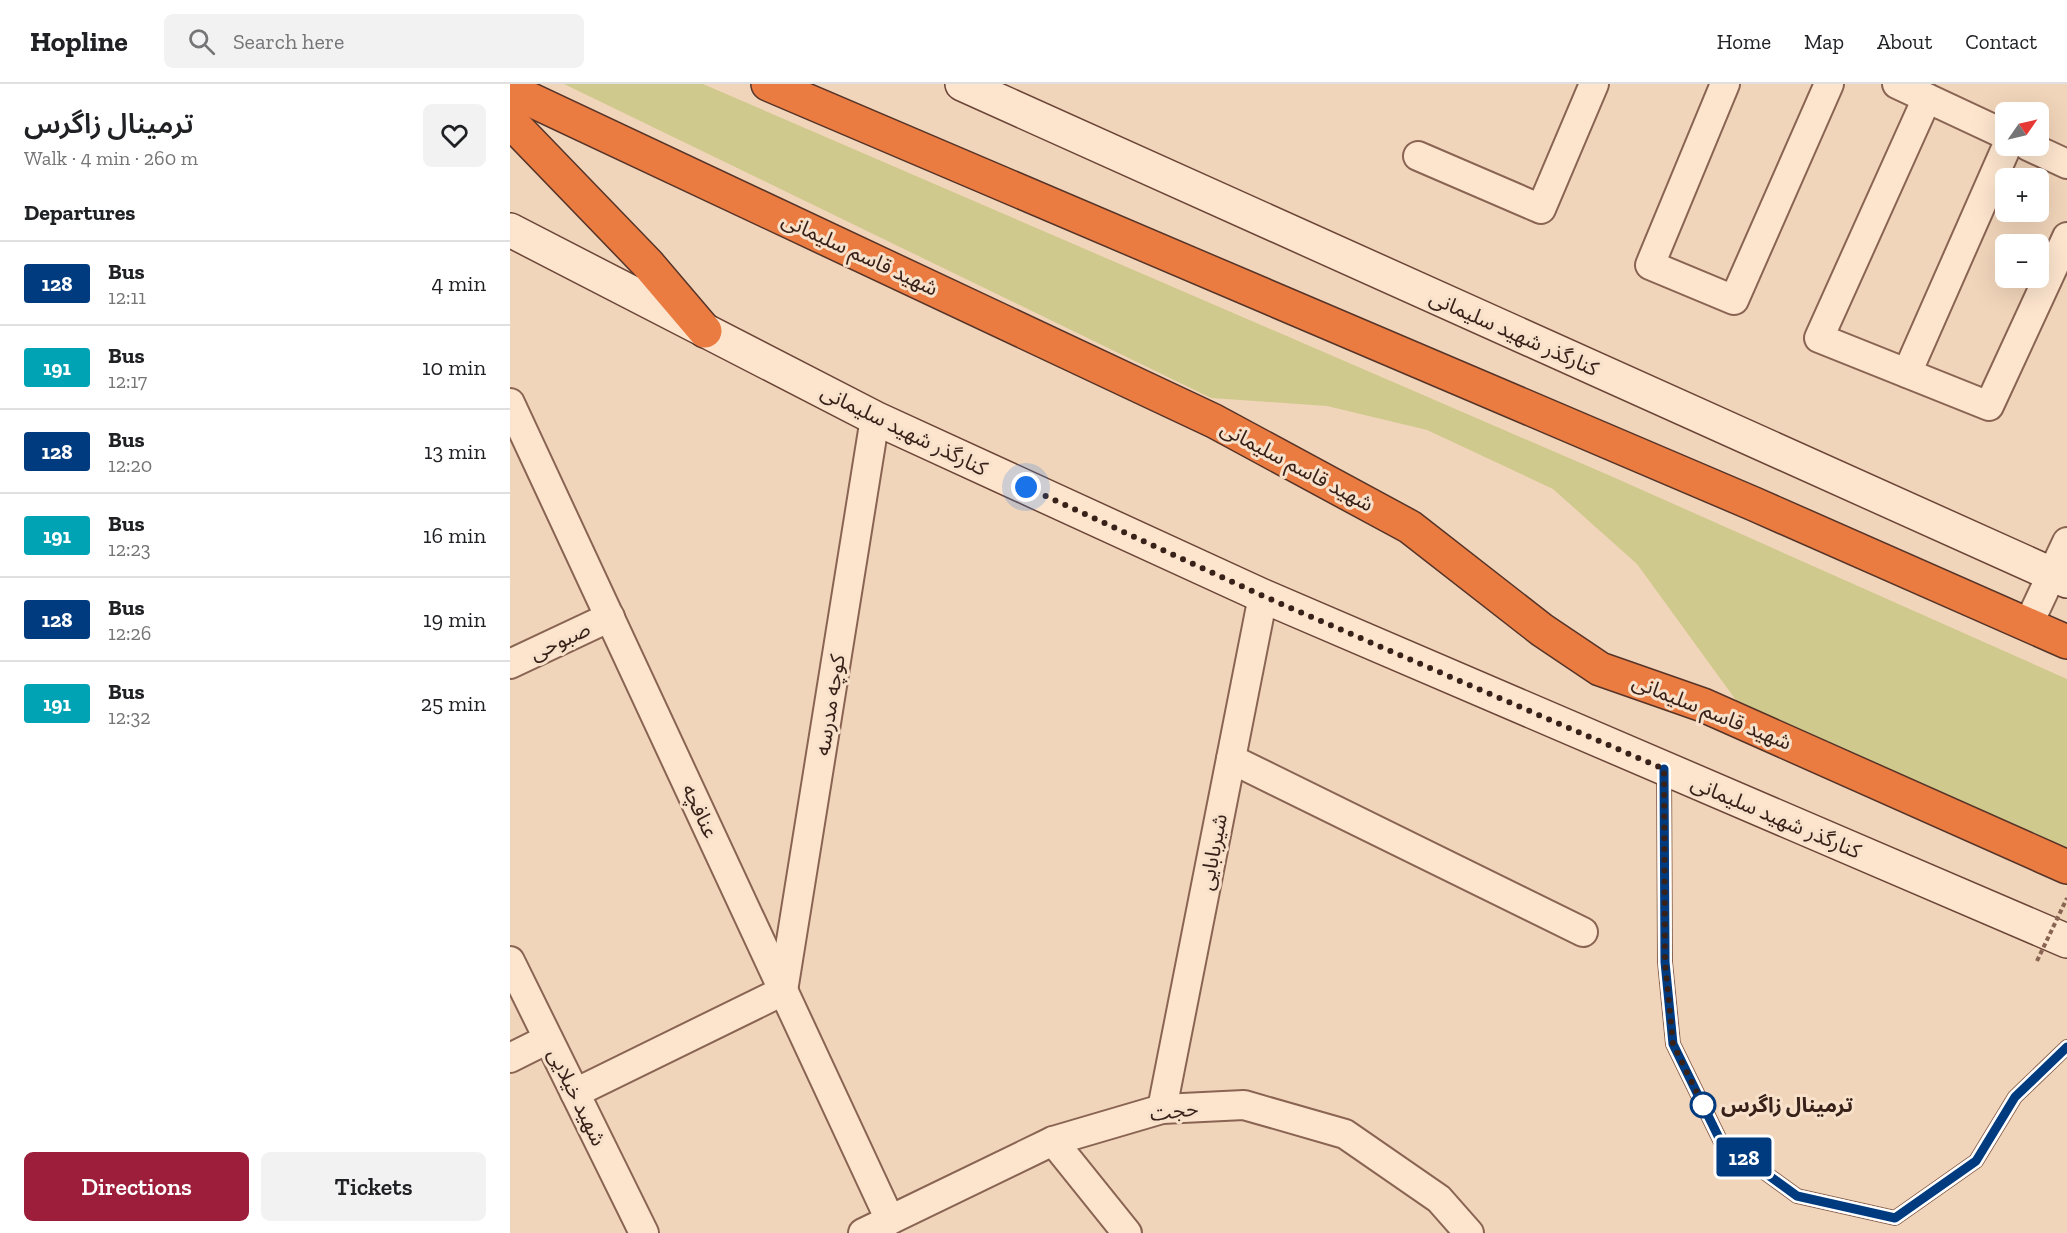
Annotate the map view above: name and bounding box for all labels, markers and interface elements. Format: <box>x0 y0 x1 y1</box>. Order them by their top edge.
search box <box>164 14 584 68</box>
text: Hopline <box>30 25 128 58</box>
icon: search <box>185 25 218 58</box>
text: Search here <box>233 28 344 55</box>
text: Home <box>1717 29 1771 54</box>
text: Map <box>1804 29 1844 54</box>
text: About <box>1877 29 1932 54</box>
text: Contact <box>1965 29 2037 54</box>
north arrow <box>1995 102 2049 156</box>
map controls <box>1995 102 2049 288</box>
button: heart <box>423 104 486 167</box>
text: ترمینال زاگرس <box>24 107 194 140</box>
text: Walk · 4 min · 260 m <box>24 146 198 170</box>
button: + <box>1995 168 2049 222</box>
text: Departures <box>24 199 135 226</box>
street label: شهید قاسم سلیمانی <box>777 206 942 303</box>
button: − <box>1995 234 2049 288</box>
text: Bus <box>108 258 145 285</box>
text: 4 min <box>431 270 486 297</box>
text: 128 <box>41 271 73 296</box>
street label: کنارگذر شهید سلیمانی <box>1426 284 1603 381</box>
text: 12:11 <box>108 285 146 309</box>
text: Bus <box>108 342 145 369</box>
text: 10 min <box>422 354 486 381</box>
text: 191 <box>43 355 71 380</box>
text: 12:17 <box>108 369 147 393</box>
street label: کنارگذر شهید سلیمانی <box>817 378 992 481</box>
street label: شهید قاسم سلیمانی <box>1215 415 1378 519</box>
text: Bus <box>108 426 145 453</box>
text: 13 min <box>424 438 486 465</box>
text: 128 <box>41 439 73 464</box>
text: 12:20 <box>108 453 152 477</box>
your location <box>1011 472 1041 502</box>
text: Bus <box>108 510 145 537</box>
text: 16 min <box>423 522 486 549</box>
text: 191 <box>43 523 71 548</box>
text: 12:23 <box>108 537 151 561</box>
text: Bus <box>108 594 145 621</box>
text: 19 min <box>423 606 486 633</box>
text: 128 <box>41 607 73 632</box>
street label: صبوحی <box>526 616 594 665</box>
text: 12:26 <box>108 621 151 645</box>
street label: کوچه مدرسه <box>809 652 851 757</box>
street label: شهید قاسم سلیمانی <box>1628 668 1795 758</box>
text: Bus <box>108 678 145 705</box>
text: 25 min <box>421 690 486 717</box>
text: 191 <box>43 691 71 716</box>
text: 12:32 <box>108 705 151 729</box>
street label: کنارگذر شهید سلیمانی <box>1688 769 1865 864</box>
street label: عنافچه <box>676 780 724 842</box>
street label: شیربابایی <box>1193 812 1232 892</box>
street label: شهید خیلایی <box>543 1044 612 1150</box>
marker: ترمینال زاگرس <box>1690 1092 1716 1118</box>
place label: ترمینال زاگرس <box>1721 1092 1854 1117</box>
street label: حجت <box>1148 1095 1200 1126</box>
line badge: 128 <box>1710 1138 1778 1176</box>
text: 128 <box>1728 1145 1760 1170</box>
button: Directions <box>24 1152 249 1221</box>
button: Tickets <box>261 1152 486 1221</box>

